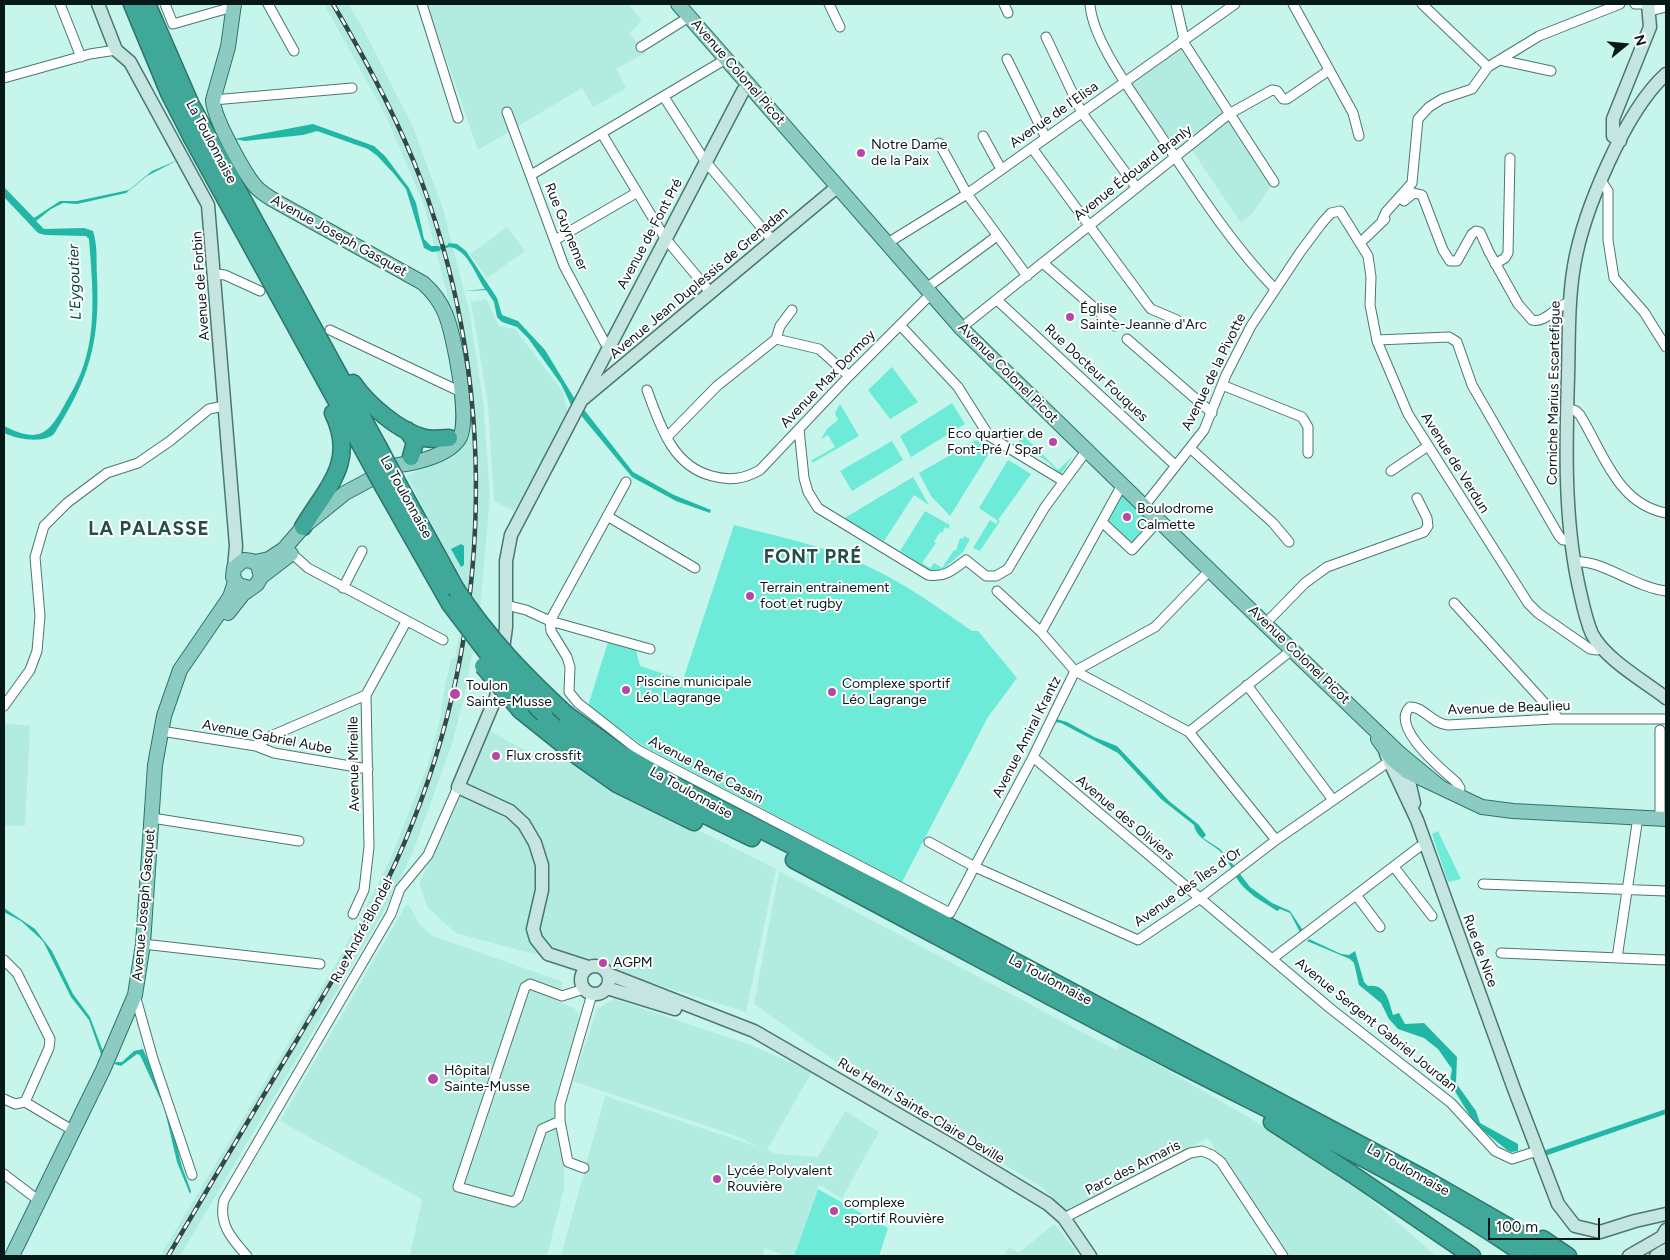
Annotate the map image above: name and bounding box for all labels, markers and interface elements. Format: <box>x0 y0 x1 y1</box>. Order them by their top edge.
street label: Avenue Colonel Picot <box>688 16 788 128</box>
north arrow <box>1600 20 1650 70</box>
text: N <box>1630 33 1650 48</box>
street label: Avenue de l'Elisa <box>1006 78 1102 152</box>
street label: La Toulonnaise <box>182 97 240 187</box>
street label: Avenue Édouard Branly <box>1071 122 1195 224</box>
place label: Notre Dame de la Paix <box>871 137 947 170</box>
marker: Notre Dame de la Paix <box>855 147 867 159</box>
street label: Avenue de Font Pré <box>614 176 686 292</box>
street label: Rue Guynemer <box>541 181 591 273</box>
street label: Avenue Joseph Gasquet <box>268 192 410 280</box>
street label: Avenue Jean Duplessis de Grenadan <box>607 204 791 362</box>
street label: Avenue de Forbin <box>189 231 213 341</box>
water label: L'Eygoutier <box>65 244 85 320</box>
place label: Église Sainte-Jeanne d'Arc <box>1080 301 1207 334</box>
street label: Corniche Marius Escartefigue <box>1544 301 1564 485</box>
marker: Église Sainte-Jeanne d'Arc <box>1064 311 1076 323</box>
street label: Avenue de la Pivotte <box>1178 311 1250 433</box>
street label: Avenue Colonel Picot <box>954 319 1062 427</box>
street label: Rue Docteur Fouques <box>1041 321 1151 425</box>
street label: Avenue Max Dormoy <box>777 327 879 431</box>
street label: Avenue de Verdun <box>1417 410 1493 516</box>
place label: Eco quartier de Font-Pré / Spar <box>947 426 1043 458</box>
marker: Eco quartier de Font-Pré / Spar <box>1047 436 1059 448</box>
street label: La Toulonnaise <box>376 453 436 541</box>
place label: Boulodrome Calmette <box>1137 501 1213 534</box>
marker: Boulodrome Calmette <box>1121 511 1133 523</box>
district label: LA PALASSE <box>87 518 211 540</box>
district label: FONT PRÉ <box>763 546 863 568</box>
place label: Terrain entrainement foot et rugby <box>760 580 890 612</box>
marker: Terrain entrainement foot et rugby <box>744 590 756 602</box>
street label: Avenue Colonel Picot <box>1245 602 1353 708</box>
street label: Avenue Amiral Krantz <box>989 673 1065 801</box>
place label: Piscine municipale Léo Lagrange <box>636 674 751 706</box>
place label: Complexe sportif Léo Lagrange <box>842 676 950 709</box>
place label: Toulon Sainte-Musse <box>466 678 552 710</box>
marker: Piscine municipale Léo Lagrange <box>620 684 632 696</box>
marker: Complexe sportif Léo Lagrange <box>826 686 838 698</box>
marker: Toulon Sainte-Musse <box>448 687 462 701</box>
street label: Avenue de Beaulieu <box>1447 697 1571 719</box>
street label: Avenue Gabriel Aube <box>201 716 333 758</box>
street label: Avenue Mireille <box>345 716 363 812</box>
street label: Avenue René Cassin <box>646 733 766 807</box>
place label: Flux crossfit <box>506 748 582 764</box>
marker: Flux crossfit <box>490 750 502 762</box>
street label: La Toulonnaise <box>647 763 735 823</box>
street label: Avenue des Oliviers <box>1072 772 1178 864</box>
street label: Avenue Joseph Gasquet <box>129 828 159 982</box>
street label: Avenue des Îles d'Or <box>1131 843 1245 931</box>
street label: Rue André Blondel <box>327 876 397 986</box>
street label: Rue de Nice <box>1459 912 1501 990</box>
street label: La Toulonnaise <box>1005 951 1095 1009</box>
street label: Avenue Sergent Gabriel Jourdan <box>1292 954 1460 1096</box>
place label: AGPM <box>613 955 653 971</box>
marker: AGPM <box>597 957 609 969</box>
street label: Rue Henri Sainte-Claire Deville <box>835 1055 1007 1167</box>
place label: Hôpital Sainte-Musse <box>444 1063 530 1096</box>
marker: Hôpital Sainte-Musse <box>426 1072 440 1086</box>
street label: Parc des Armaris <box>1083 1137 1183 1199</box>
street label: La Toulonnaise <box>1364 1140 1452 1200</box>
place label: Lycée Polyvalent Rouvière <box>727 1163 832 1196</box>
marker: Lycée Polyvalent Rouvière <box>711 1173 723 1185</box>
place label: complexe sportif Rouvière <box>844 1195 944 1228</box>
marker: complexe sportif Rouvière <box>828 1205 840 1217</box>
scale bar <box>1490 1208 1602 1240</box>
text: 100 m <box>1496 1218 1538 1236</box>

